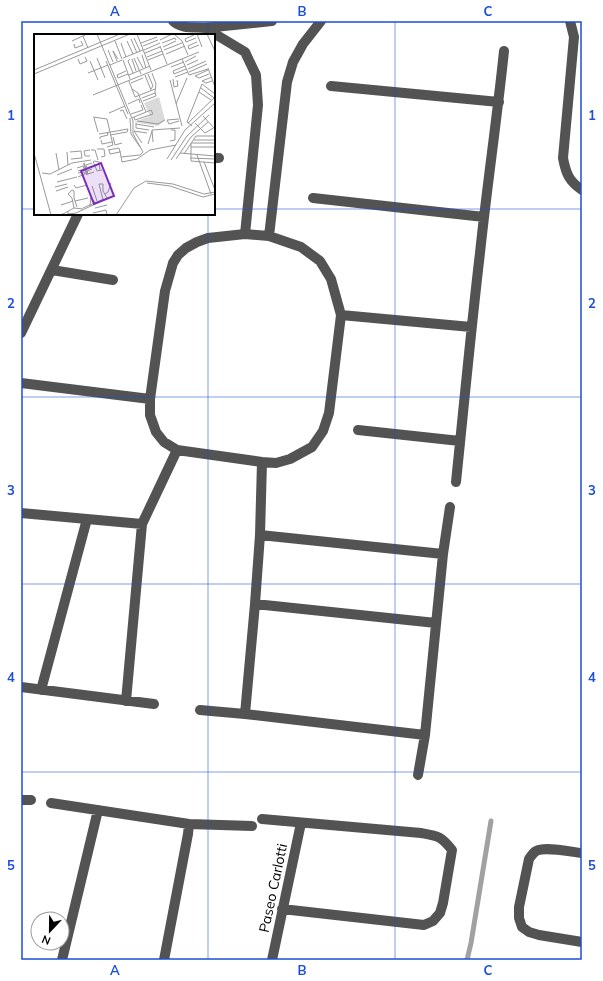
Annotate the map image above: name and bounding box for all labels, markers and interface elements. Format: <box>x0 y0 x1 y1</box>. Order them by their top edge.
text: A <box>110 3 120 19</box>
text: B <box>298 3 307 19</box>
text: C <box>484 3 493 19</box>
inset map <box>34 34 215 215</box>
text: 1 <box>7 107 15 123</box>
text: 1 <box>588 107 596 123</box>
text: 2 <box>7 295 15 311</box>
text: 2 <box>588 295 596 311</box>
text: 3 <box>7 482 15 498</box>
text: 3 <box>588 482 596 498</box>
text: 4 <box>7 669 15 685</box>
text: 4 <box>588 669 596 685</box>
street label: Paseo Carlotti <box>255 842 291 934</box>
text: 5 <box>7 857 15 873</box>
text: 5 <box>588 857 596 873</box>
north arrow <box>30 911 70 951</box>
text: N <box>40 932 53 948</box>
text: A <box>110 962 120 978</box>
text: B <box>298 962 307 978</box>
text: C <box>484 962 493 978</box>

